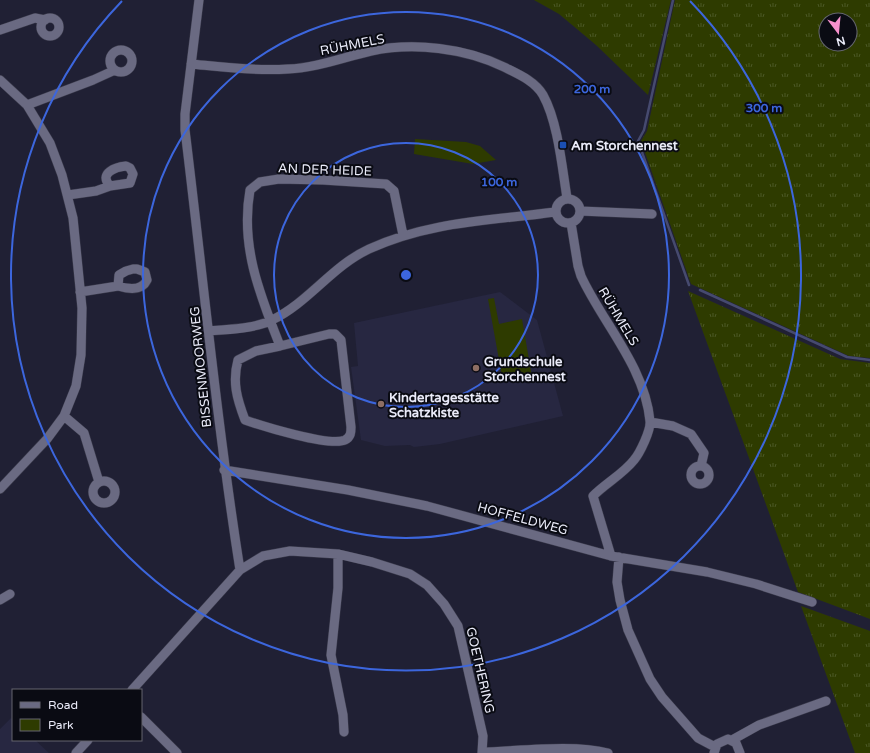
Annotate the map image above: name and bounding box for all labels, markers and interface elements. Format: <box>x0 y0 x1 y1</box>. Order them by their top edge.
north arrow <box>818 12 858 52</box>
street label: RÜHMELS <box>319 31 386 59</box>
text: N <box>835 34 847 49</box>
text: 200 m <box>574 82 610 96</box>
text: 300 m <box>746 101 782 115</box>
place label: Am Storchennest <box>571 138 678 154</box>
marker: Am Storchennest <box>558 140 568 150</box>
street label: AN DER HEIDE <box>278 160 372 180</box>
text: 100 m <box>481 175 517 189</box>
centre of rings <box>399 268 413 282</box>
street label: RÜHMELS <box>594 284 642 349</box>
street label: BISSENMOORWEG <box>187 306 215 428</box>
place label: Grundschule Storchennest <box>484 354 566 385</box>
marker: Grundschule Storchennest <box>471 363 481 373</box>
place label: Kindertagesstätte Schatzkiste <box>389 390 500 421</box>
marker: Kindertagesstätte Schatzkiste <box>376 399 386 409</box>
street label: HOFFELDWEG <box>476 499 570 539</box>
street label: GOETHERING <box>462 626 498 715</box>
legend <box>12 689 142 741</box>
text: Road <box>48 698 78 712</box>
text: Park <box>48 718 74 732</box>

